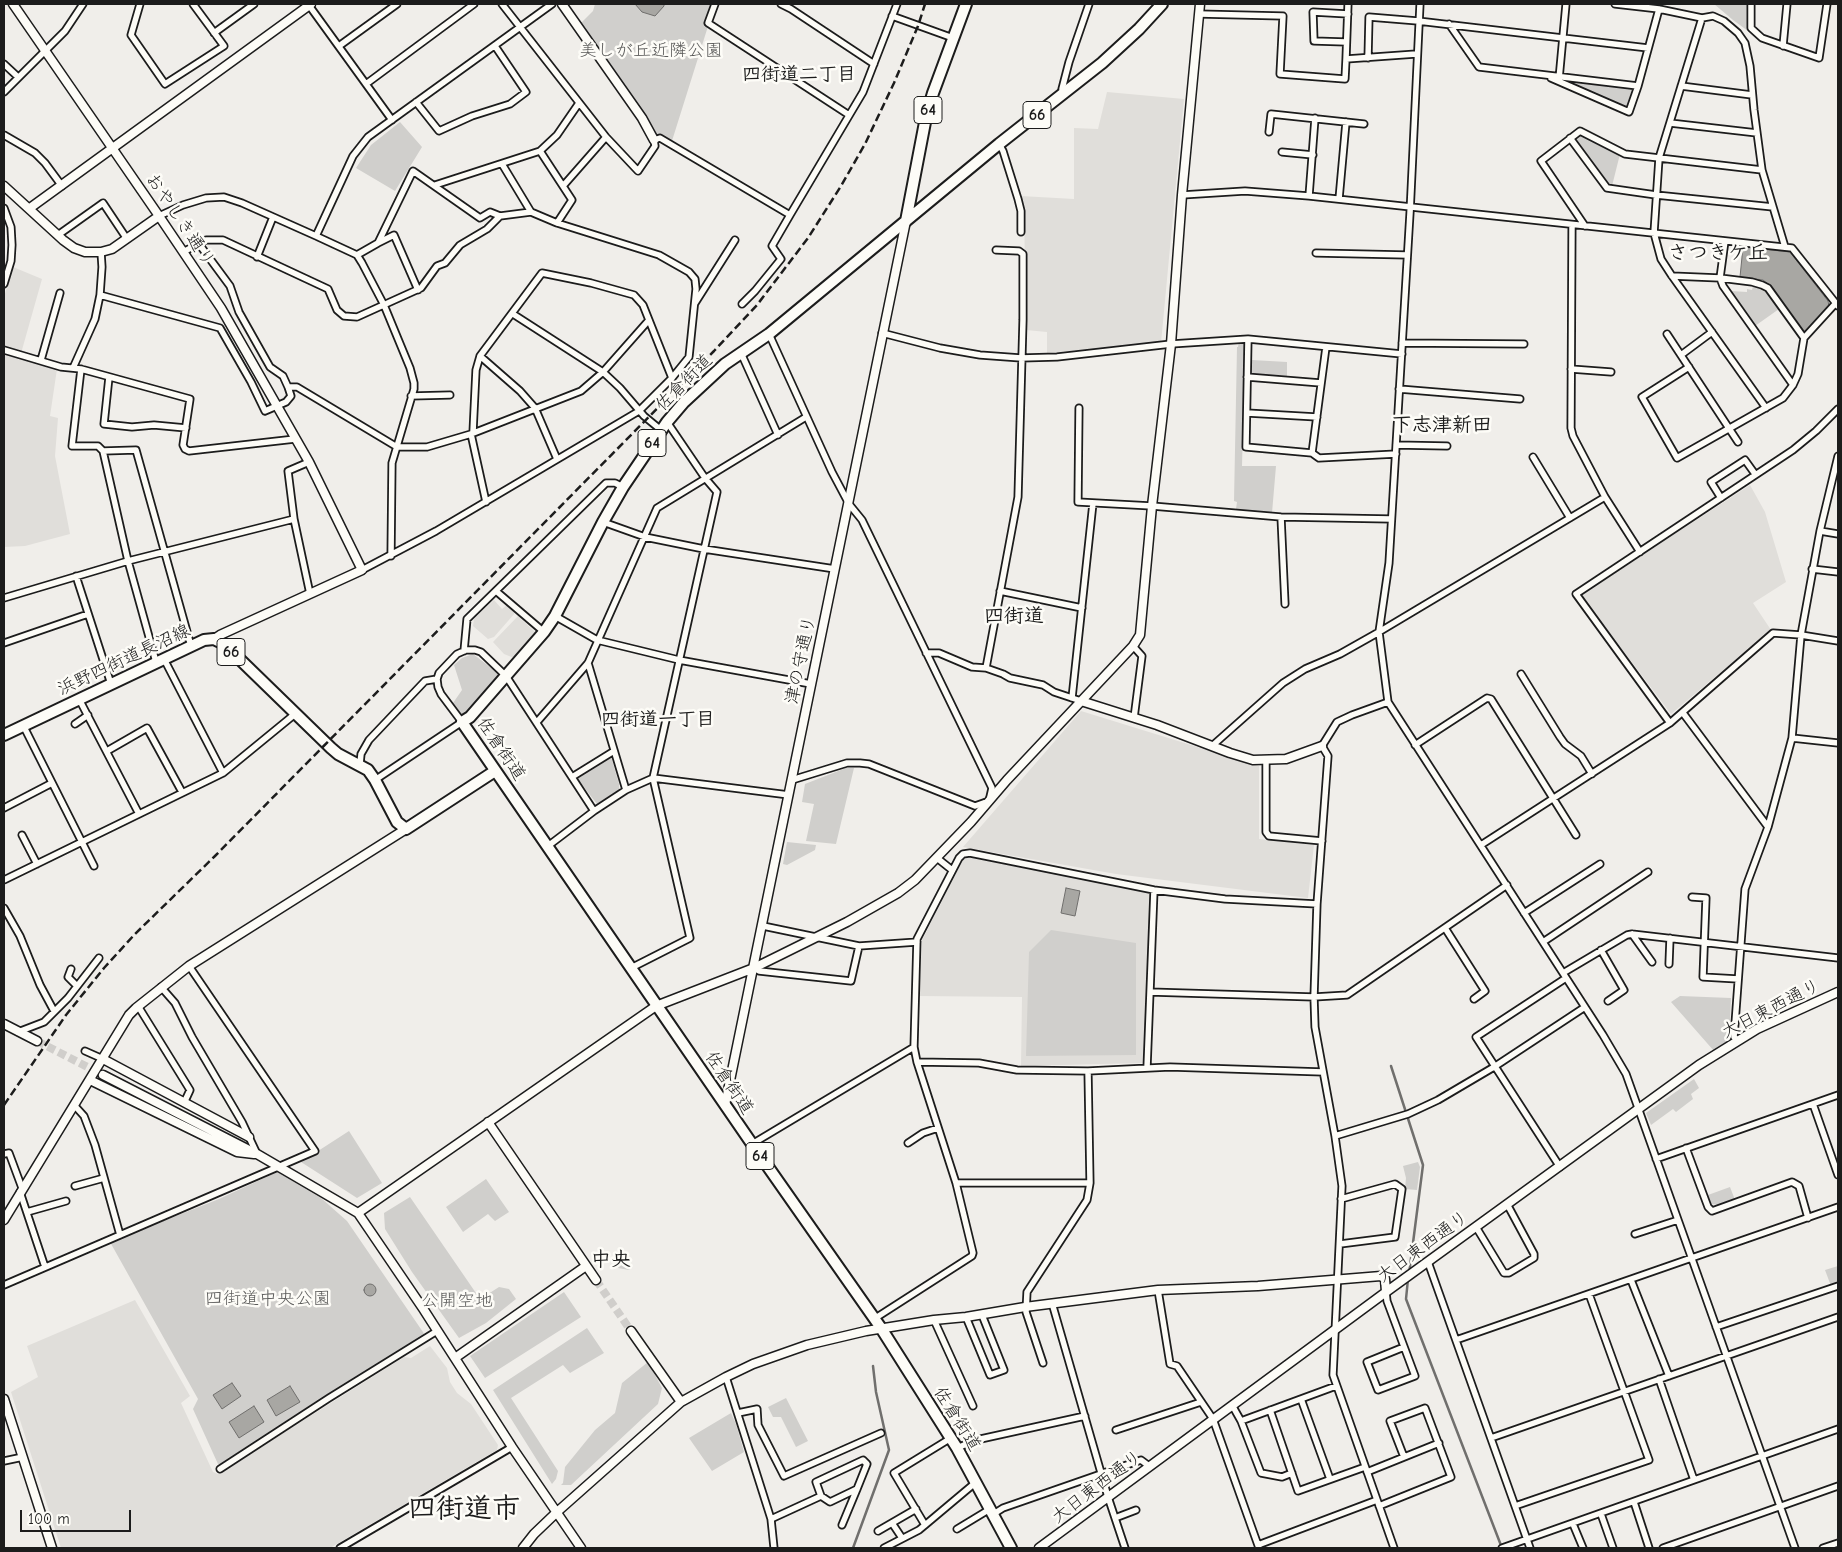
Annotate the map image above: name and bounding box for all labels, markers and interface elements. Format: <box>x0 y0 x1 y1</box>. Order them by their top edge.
park label: 美しが丘近隣公園 <box>579 40 723 62</box>
district label: 四街道二丁目 <box>742 64 856 86</box>
road number: 64 <box>914 96 942 124</box>
road number: 66 <box>1023 102 1051 128</box>
street label: おやしき通り <box>141 169 219 271</box>
district label: さつきケ丘 <box>1668 241 1768 265</box>
street label: 佐倉街道 <box>651 350 717 416</box>
district label: 下志津新田 <box>1392 413 1492 437</box>
road number: 64 <box>638 429 666 456</box>
district label: 四街道 <box>984 604 1044 628</box>
street label: 津の守通り <box>781 614 821 706</box>
street label: 浜野四街道長沼線 <box>54 620 194 700</box>
road number: 66 <box>217 638 245 666</box>
district label: 四街道一丁目 <box>601 709 715 731</box>
street label: 佐倉街道 <box>472 713 530 785</box>
street label: 大日東西通り <box>1718 975 1824 1043</box>
street label: 佐倉街道 <box>700 1047 758 1119</box>
road number: 64 <box>746 1142 774 1170</box>
street label: 大日東西通り <box>1373 1207 1473 1287</box>
district label: 中央 <box>591 1248 631 1272</box>
park label: 四街道中央公園 <box>205 1288 331 1310</box>
park label: 公開空地 <box>421 1290 493 1312</box>
street label: 佐倉街道 <box>929 1383 985 1455</box>
street label: 大日東西通り <box>1047 1446 1147 1528</box>
district label: 四街道市 <box>408 1492 520 1526</box>
scale bar <box>22 1500 134 1532</box>
text: 100 m <box>28 1510 70 1528</box>

